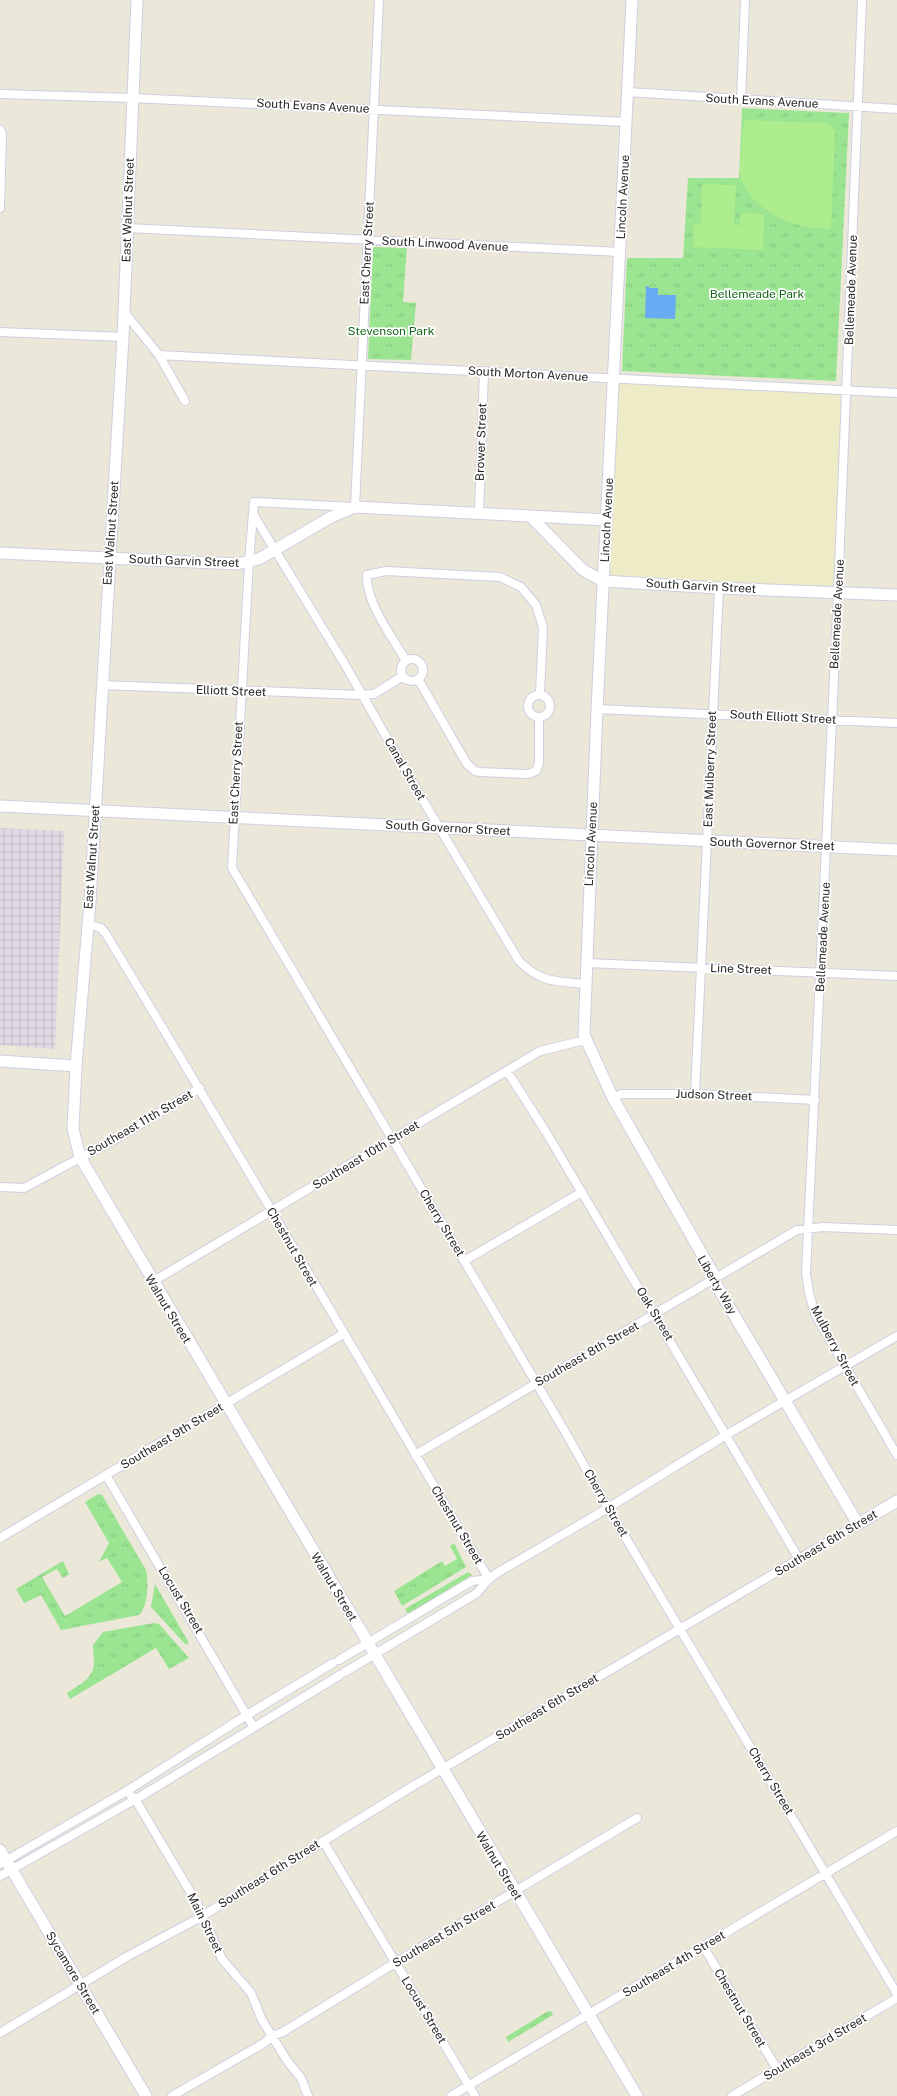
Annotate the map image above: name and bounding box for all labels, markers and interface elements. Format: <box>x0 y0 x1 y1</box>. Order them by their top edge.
street label: South Evans Avenue <box>705 91 819 111</box>
street label: South Evans Avenue <box>256 96 370 116</box>
street label: Lincoln Avenue <box>614 154 632 240</box>
street label: East Walnut Street <box>119 157 137 263</box>
street label: East Cherry Street <box>357 201 377 305</box>
street label: South Linwood Avenue <box>381 234 509 254</box>
street label: Bellemeade Avenue <box>842 234 860 345</box>
park label: Bellemeade Park <box>710 287 805 301</box>
park label: Stevenson Park <box>348 324 435 338</box>
street label: South Morton Avenue <box>467 364 589 384</box>
street label: Brower Street <box>473 402 489 481</box>
street label: Lincoln Avenue <box>598 477 616 563</box>
street label: East Walnut Street <box>100 480 122 586</box>
street label: South Garvin Street <box>129 552 240 570</box>
street label: Bellemeade Avenue <box>827 558 847 669</box>
street label: South Garvin Street <box>645 576 757 596</box>
street label: Elliott Street <box>196 683 267 699</box>
street label: South Elliott Street <box>729 707 837 727</box>
street label: East Mulberry Street <box>701 710 719 827</box>
street label: East Cherry Street <box>226 721 246 825</box>
street label: Canal Street <box>381 735 429 803</box>
street label: Lincoln Avenue <box>582 801 600 887</box>
street label: East Walnut Street <box>81 804 103 910</box>
street label: South Governor Street <box>385 818 511 838</box>
street label: South Governor Street <box>709 835 835 853</box>
street label: Bellemeade Avenue <box>813 881 833 992</box>
street label: Line Street <box>710 961 772 977</box>
street label: Southeast 11th Street <box>85 1087 196 1159</box>
street label: Judson Street <box>676 1087 753 1103</box>
street label: Southeast 10th Street <box>310 1117 422 1192</box>
street label: Cherry Street <box>416 1187 468 1259</box>
street label: Chestnut Street <box>264 1205 320 1289</box>
street label: Liberty Way <box>694 1253 740 1318</box>
street label: Walnut Street <box>142 1272 194 1346</box>
street label: Oak Street <box>634 1285 677 1344</box>
street label: Mulberry Street <box>808 1303 862 1389</box>
street label: Southeast 8th Street <box>533 1318 642 1389</box>
street label: Southeast 9th Street <box>118 1400 226 1472</box>
street label: Cherry Street <box>581 1467 631 1540</box>
street label: Chestnut Street <box>428 1483 486 1567</box>
street label: Southeast 6th Street <box>772 1507 880 1579</box>
street label: Walnut Street <box>308 1550 360 1624</box>
street label: Locust Street <box>156 1564 207 1636</box>
street label: Southeast 6th Street <box>493 1671 601 1743</box>
street label: Cherry Street <box>745 1745 797 1817</box>
street label: Walnut Street <box>473 1829 525 1903</box>
street label: Southeast 6th Street <box>216 1837 323 1911</box>
street label: Main Street <box>184 1891 226 1956</box>
street label: Southeast 5th Street <box>390 1898 498 1970</box>
street label: Southeast 4th Street <box>620 1928 728 2000</box>
street label: Sycamore Street <box>43 1929 103 2017</box>
street label: Chestnut Street <box>711 1966 769 2050</box>
street label: Locust Street <box>399 1974 450 2046</box>
street label: Southeast 3rd Street <box>761 2011 869 2083</box>

